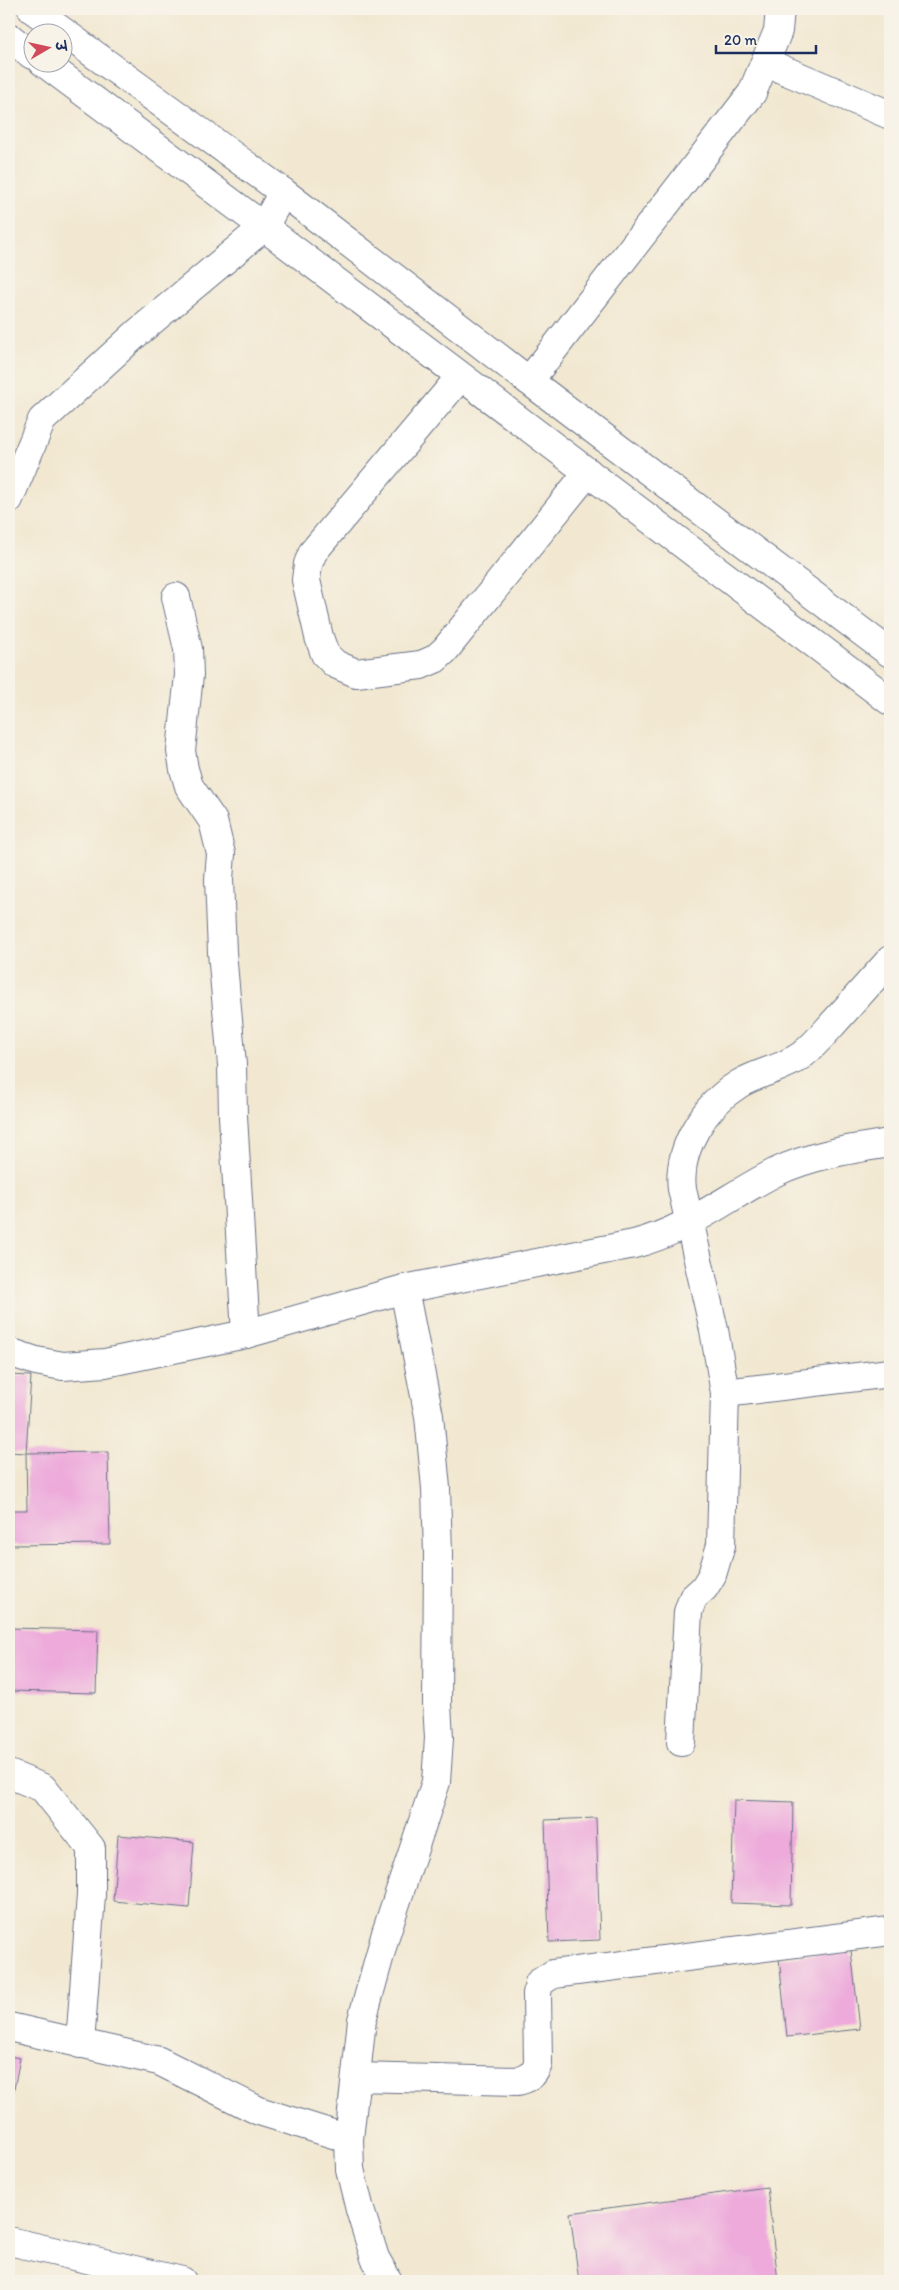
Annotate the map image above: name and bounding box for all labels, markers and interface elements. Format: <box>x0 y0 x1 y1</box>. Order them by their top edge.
north arrow <box>22 22 72 72</box>
scale bar <box>716 22 816 54</box>
text: 20 m <box>724 31 758 49</box>
text: उ <box>51 38 70 54</box>

